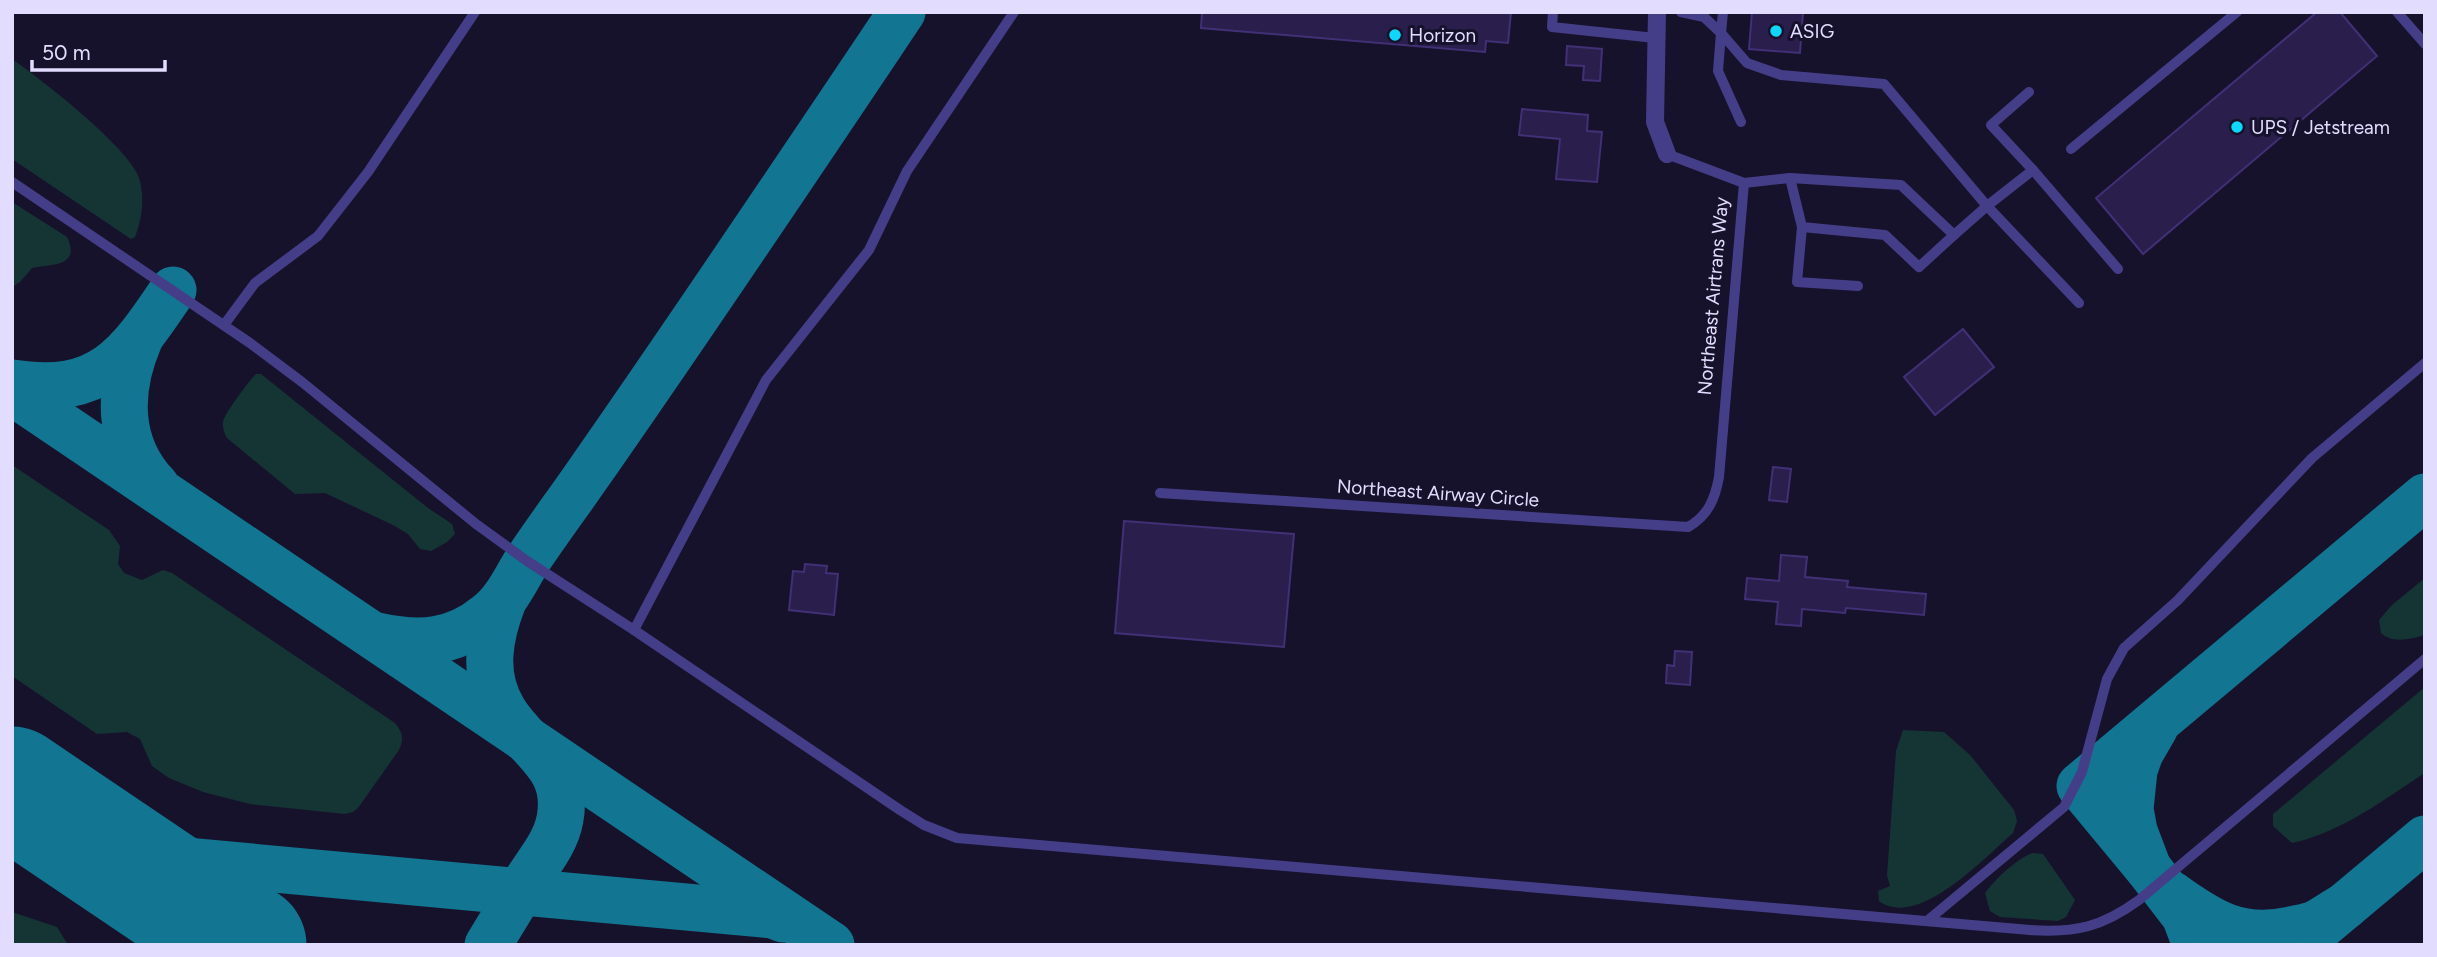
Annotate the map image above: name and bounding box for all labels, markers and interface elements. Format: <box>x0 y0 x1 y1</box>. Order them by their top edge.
place label: ASIG <box>1790 20 1834 43</box>
marker: ASIG <box>1768 23 1784 39</box>
place label: Horizon <box>1409 24 1476 47</box>
marker: Horizon <box>1387 27 1403 43</box>
scale bar <box>32 28 164 72</box>
text: 50 m <box>42 40 91 65</box>
place label: UPS / Jetstream <box>2251 116 2390 139</box>
marker: UPS / Jetstream <box>2229 119 2245 135</box>
street label: Northeast Airtrans Way <box>1693 196 1733 396</box>
street label: Northeast Airway Circle <box>1336 474 1540 512</box>

